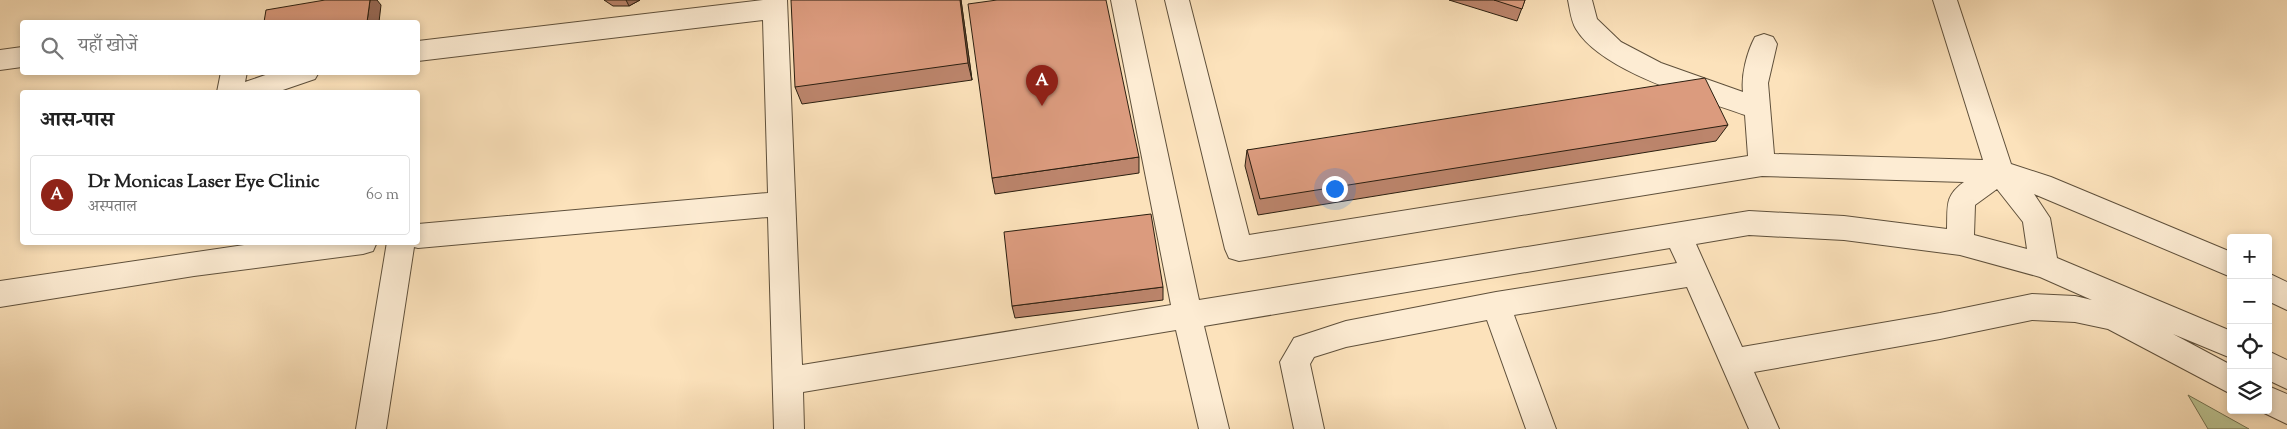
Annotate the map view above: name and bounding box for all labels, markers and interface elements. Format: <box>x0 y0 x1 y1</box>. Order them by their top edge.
search box <box>20 20 420 75</box>
text: यहाँ खोजें <box>78 33 138 60</box>
icon: search <box>38 34 66 62</box>
pin: A <box>1026 65 1058 106</box>
text: आस-पास <box>40 106 114 136</box>
text: Dr Monicas Laser Eye Clinic <box>88 169 320 196</box>
your location <box>1322 176 1348 202</box>
text: A <box>51 184 64 207</box>
text: 60 m <box>366 184 399 207</box>
text: अस्पताल <box>88 196 137 219</box>
map controls <box>2227 234 2272 414</box>
button: + <box>2227 234 2272 279</box>
button: − <box>2227 279 2272 324</box>
button: locate <box>2227 324 2272 369</box>
button: layers <box>2227 369 2272 414</box>

